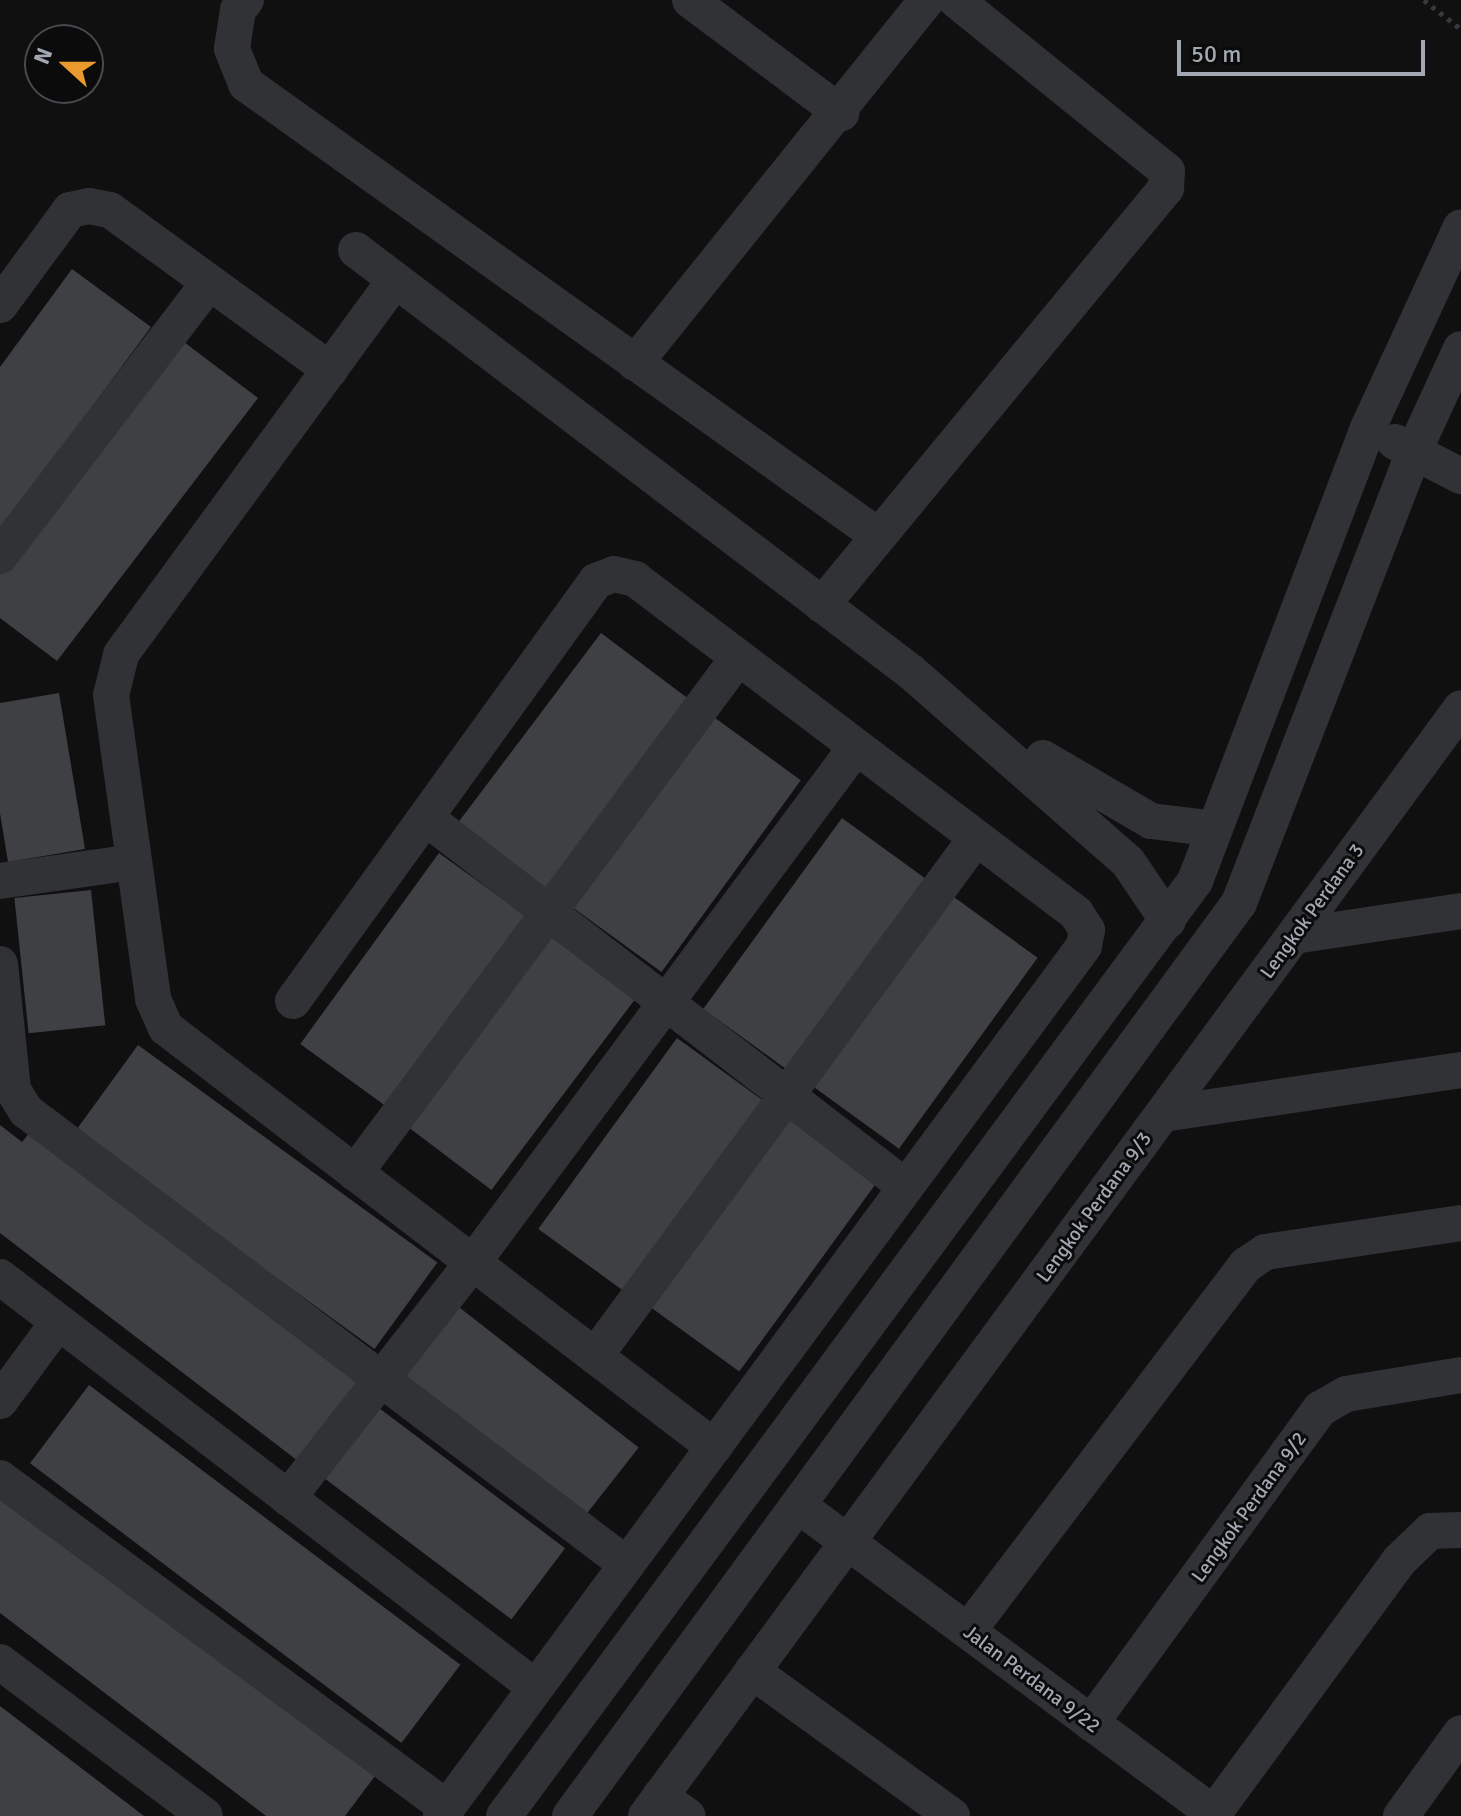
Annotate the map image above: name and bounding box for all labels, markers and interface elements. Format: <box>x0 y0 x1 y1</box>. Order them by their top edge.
north arrow <box>24 24 104 104</box>
scale bar <box>1181 24 1429 74</box>
text: 50 m <box>1191 39 1241 69</box>
text: N <box>28 44 58 68</box>
street label: Lengkok Perdana 3 <box>1255 839 1369 983</box>
street label: Lengkok Perdana 9/3 <box>1031 1127 1157 1287</box>
street label: Lengkok Perdana 9/2 <box>1186 1427 1312 1587</box>
street label: Jalan Perdana 9/22 <box>959 1620 1105 1738</box>

